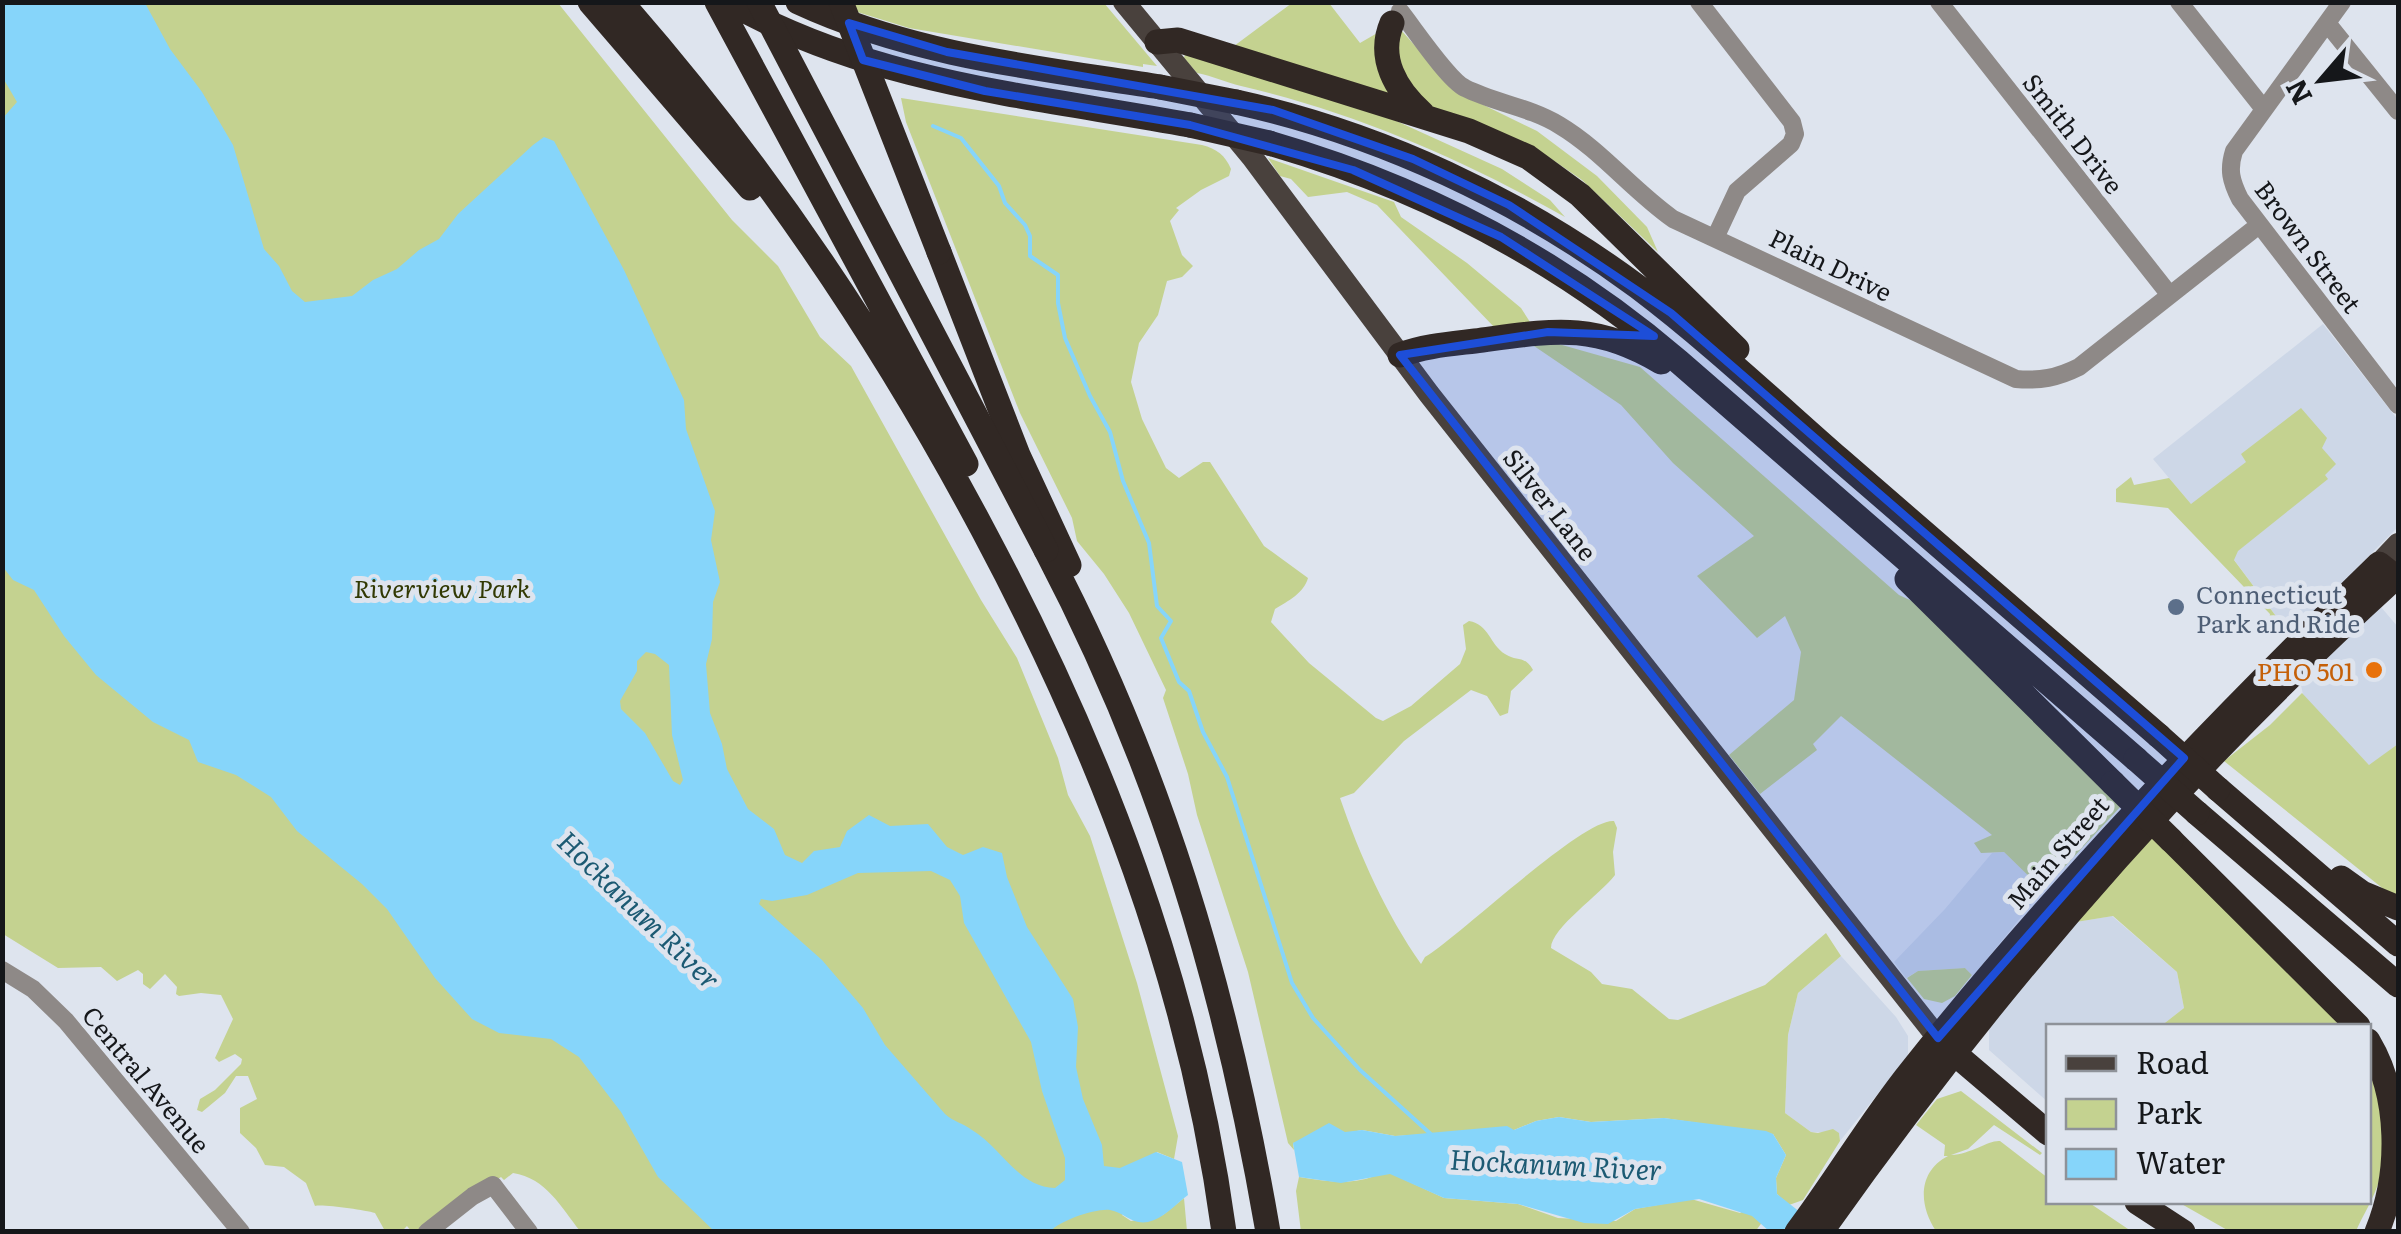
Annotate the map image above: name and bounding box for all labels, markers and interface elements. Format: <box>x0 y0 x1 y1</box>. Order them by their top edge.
north arrow <box>2271 30 2371 130</box>
street label: Smith Drive <box>2015 65 2133 201</box>
text: N <box>2273 72 2321 113</box>
street label: Brown Street <box>2247 172 2371 320</box>
street label: Plain Drive <box>1763 218 1899 310</box>
street label: Silver Lane <box>1495 440 1607 568</box>
park label: Riverview Park <box>353 569 531 606</box>
place label: Connecticut Park and Ride <box>2196 575 2360 641</box>
marker: Connecticut Park and Ride <box>2165 596 2187 618</box>
place label: PHO 501 <box>2257 652 2354 689</box>
marker: PHO 501 <box>2363 659 2385 681</box>
street label: Main Street <box>1997 787 2117 917</box>
water label: Hockanum River <box>549 820 731 998</box>
street label: Central Avenue <box>74 997 220 1161</box>
legend <box>2046 1024 2371 1204</box>
text: Road <box>2136 1039 2209 1083</box>
text: Park <box>2136 1089 2203 1133</box>
water label: Hockanum River <box>1449 1136 1663 1190</box>
text: Water <box>2136 1139 2225 1183</box>

